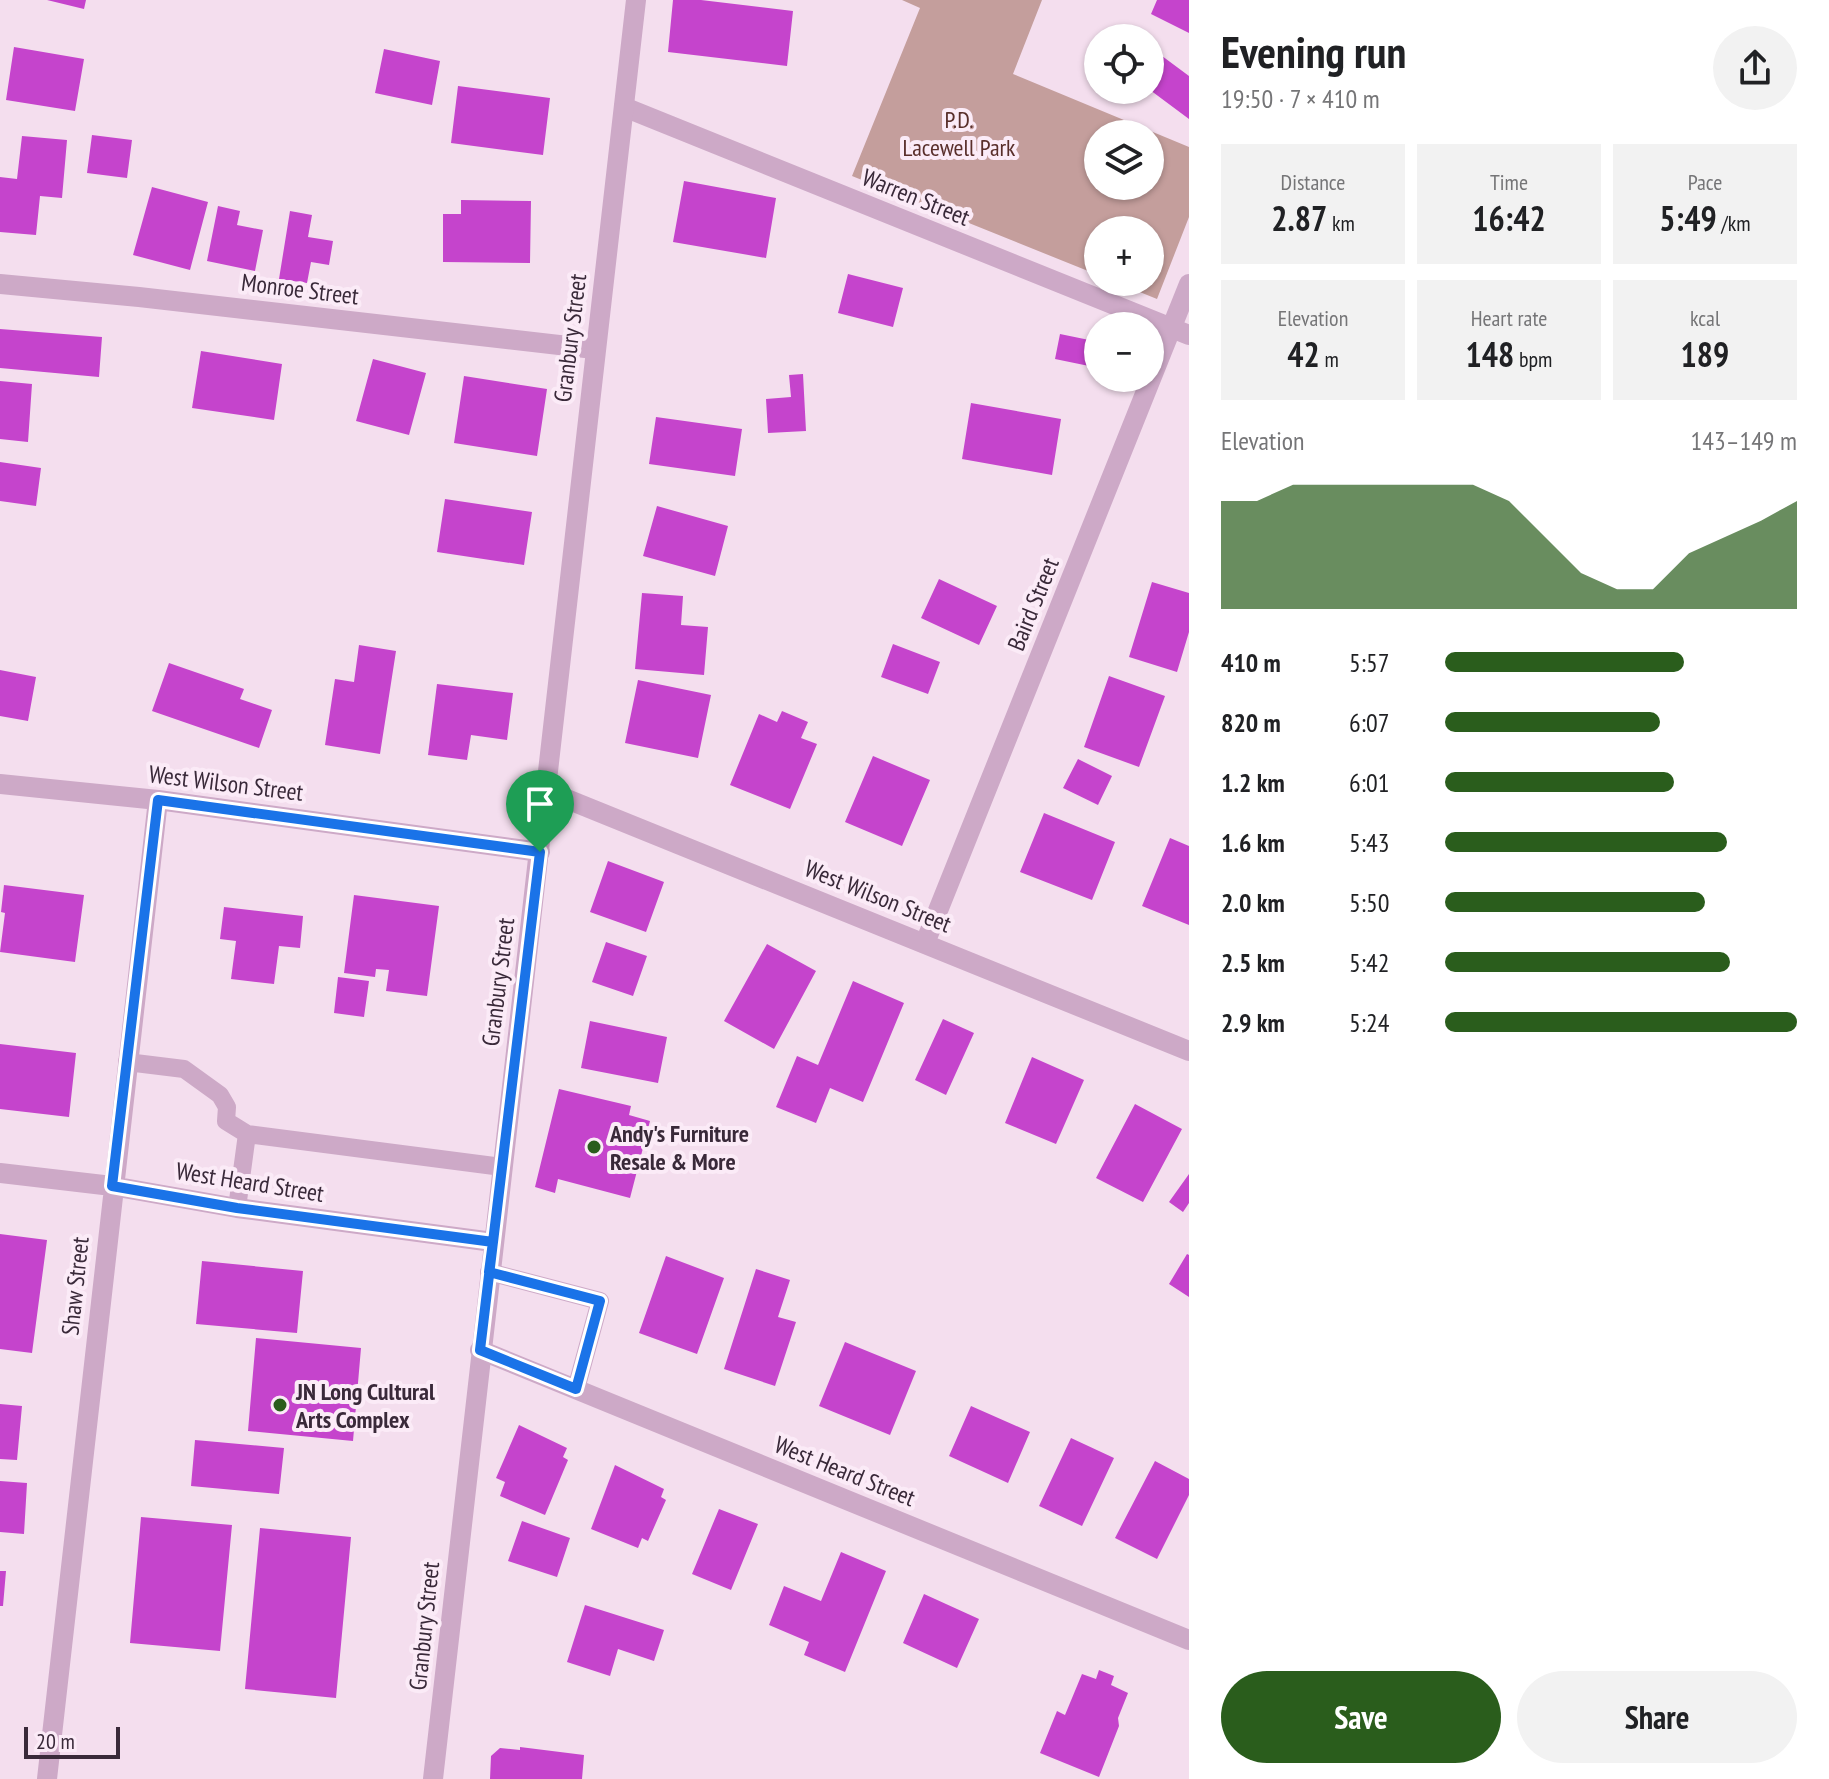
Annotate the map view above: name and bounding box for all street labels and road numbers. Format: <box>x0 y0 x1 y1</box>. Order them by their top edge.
street label: Warren Street <box>858 161 975 233</box>
street label: Monroe Street <box>240 266 361 312</box>
street label: Granbury Street <box>547 272 593 404</box>
street label: Baird Street <box>1000 552 1066 655</box>
street label: West Wilson Street <box>147 758 305 808</box>
street label: West Wilson Street <box>800 853 956 940</box>
street label: Granbury Street <box>475 916 521 1048</box>
street label: West Heard Street <box>174 1155 326 1209</box>
street label: Shaw Street <box>54 1235 96 1337</box>
street label: West Heard Street <box>770 1429 920 1513</box>
street label: Granbury Street <box>402 1560 446 1692</box>

